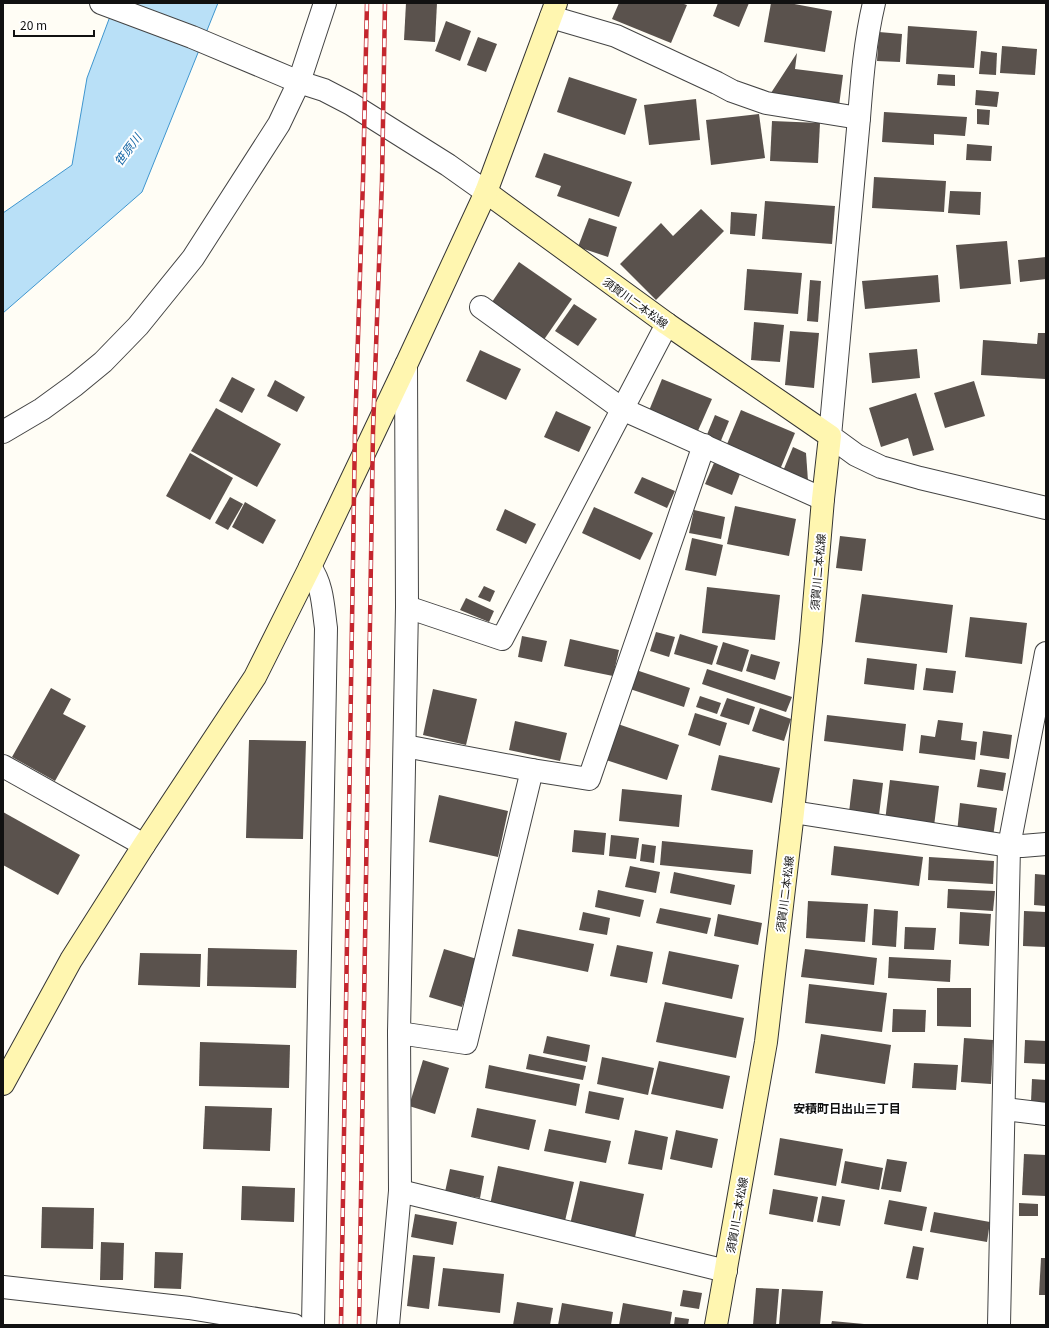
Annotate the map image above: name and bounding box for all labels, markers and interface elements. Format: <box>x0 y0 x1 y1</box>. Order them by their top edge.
scale bar <box>14 12 94 38</box>
text: 20 m <box>20 16 47 33</box>
water label: 笹原川 <box>110 128 146 169</box>
street label: 須賀川二本松線 <box>600 273 672 331</box>
street label: 須賀川二本松線 <box>806 533 828 611</box>
street label: 須賀川二本松線 <box>771 855 797 933</box>
district label: 安積町日出山三丁目 <box>793 1099 901 1116</box>
street label: 須賀川二本松線 <box>721 1176 751 1254</box>

